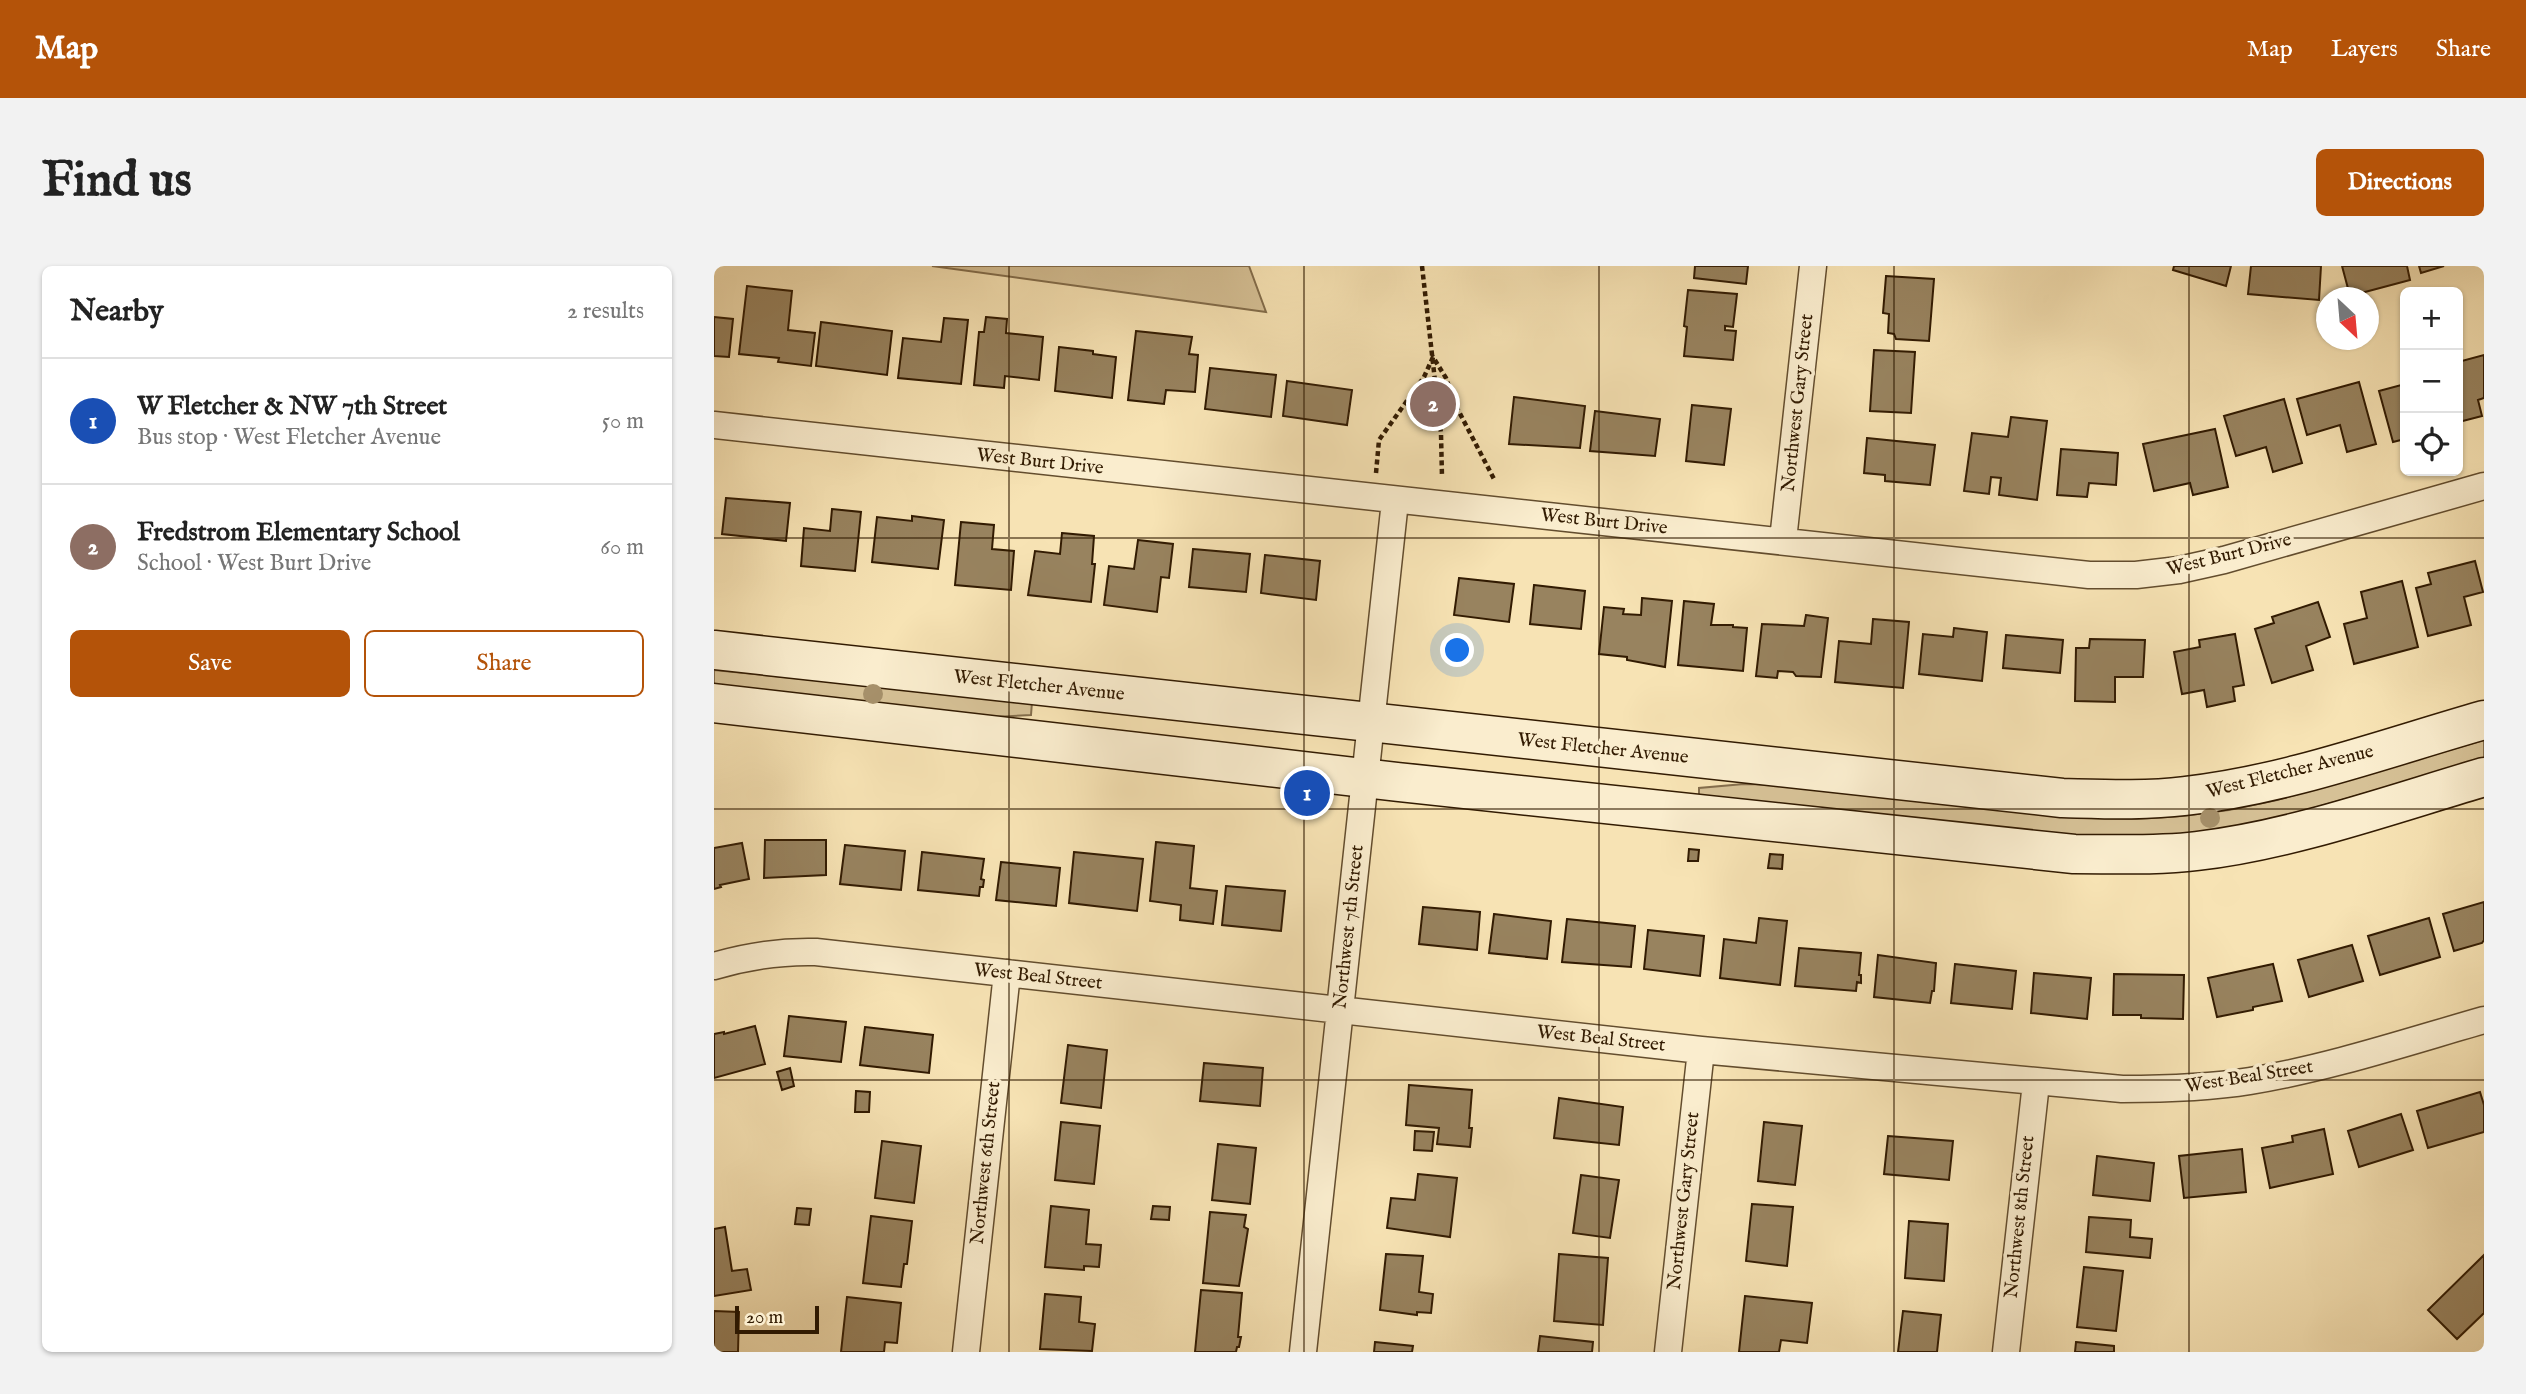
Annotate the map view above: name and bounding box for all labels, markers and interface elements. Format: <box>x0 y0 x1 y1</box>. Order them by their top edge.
text: Map <box>35 28 98 70</box>
text: Map <box>2247 34 2293 65</box>
text: Layers <box>2331 34 2398 65</box>
text: Share <box>2436 34 2491 65</box>
button: Directions <box>2316 149 2484 216</box>
text: Find us <box>42 151 192 213</box>
north arrow <box>2316 287 2379 350</box>
map controls <box>2400 287 2463 476</box>
button: + <box>2400 287 2463 350</box>
text: Nearby <box>70 293 163 331</box>
text: 2 results <box>567 297 644 326</box>
street label: Northwest Gary Street <box>1777 312 1819 493</box>
button: − <box>2400 350 2463 413</box>
pin: 2 <box>1410 378 1456 430</box>
text: W Fletcher & NW 7th Street <box>137 390 447 423</box>
text: 1 <box>89 407 97 436</box>
text: 50 m <box>602 407 644 436</box>
button: locate <box>2400 413 2463 476</box>
text: Bus stop · West Fletcher Avenue <box>137 423 441 452</box>
street label: West Burt Drive <box>975 443 1105 481</box>
street label: West Burt Drive <box>1539 503 1669 541</box>
text: Fredstrom Elementary School <box>137 516 460 549</box>
street label: West Burt Drive <box>2164 528 2294 582</box>
text: 2 <box>88 533 98 562</box>
text: 60 m <box>600 533 644 562</box>
text: School · West Burt Drive <box>137 549 371 578</box>
button: Save <box>70 630 350 697</box>
button: Share <box>364 630 644 697</box>
your location <box>1440 633 1474 667</box>
street label: West Fletcher Avenue <box>952 665 1126 707</box>
street label: West Fletcher Avenue <box>1516 728 1690 770</box>
street label: West Fletcher Avenue <box>2204 740 2377 804</box>
pin: 1 <box>1284 767 1330 819</box>
street label: Northwest 7th Street <box>1328 843 1370 1010</box>
street label: West Beal Street <box>972 958 1104 996</box>
street label: West Beal Street <box>1535 1020 1667 1058</box>
street label: West Beal Street <box>2183 1055 2315 1099</box>
street label: Northwest 6th Street <box>966 1080 1007 1246</box>
street label: Northwest Gary Street <box>1663 1110 1705 1291</box>
street label: Northwest 8th Street <box>2000 1134 2041 1299</box>
scale bar <box>735 1303 819 1335</box>
text: 20 m <box>746 1306 783 1330</box>

